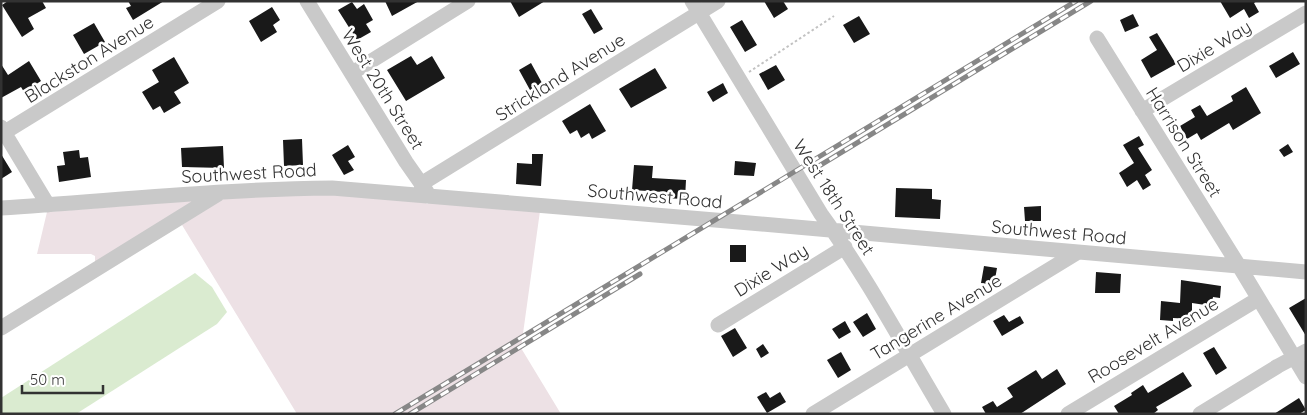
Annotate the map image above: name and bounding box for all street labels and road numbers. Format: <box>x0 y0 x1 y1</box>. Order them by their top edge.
street label: Blackston Avenue <box>20 10 158 108</box>
street label: Dixie Way <box>1173 15 1255 77</box>
street label: West 20th Street <box>337 24 429 154</box>
street label: Strickland Avenue <box>491 28 629 126</box>
street label: Harrison Street <box>1141 83 1227 201</box>
street label: West 18th Street <box>788 135 880 259</box>
street label: Southwest Road <box>181 158 317 188</box>
street label: Southwest Road <box>587 179 723 213</box>
street label: Southwest Road <box>991 215 1127 249</box>
street label: Dixie Way <box>730 238 812 302</box>
street label: Tangerine Avenue <box>866 269 1006 365</box>
street label: Roosevelt Avenue <box>1083 292 1223 388</box>

